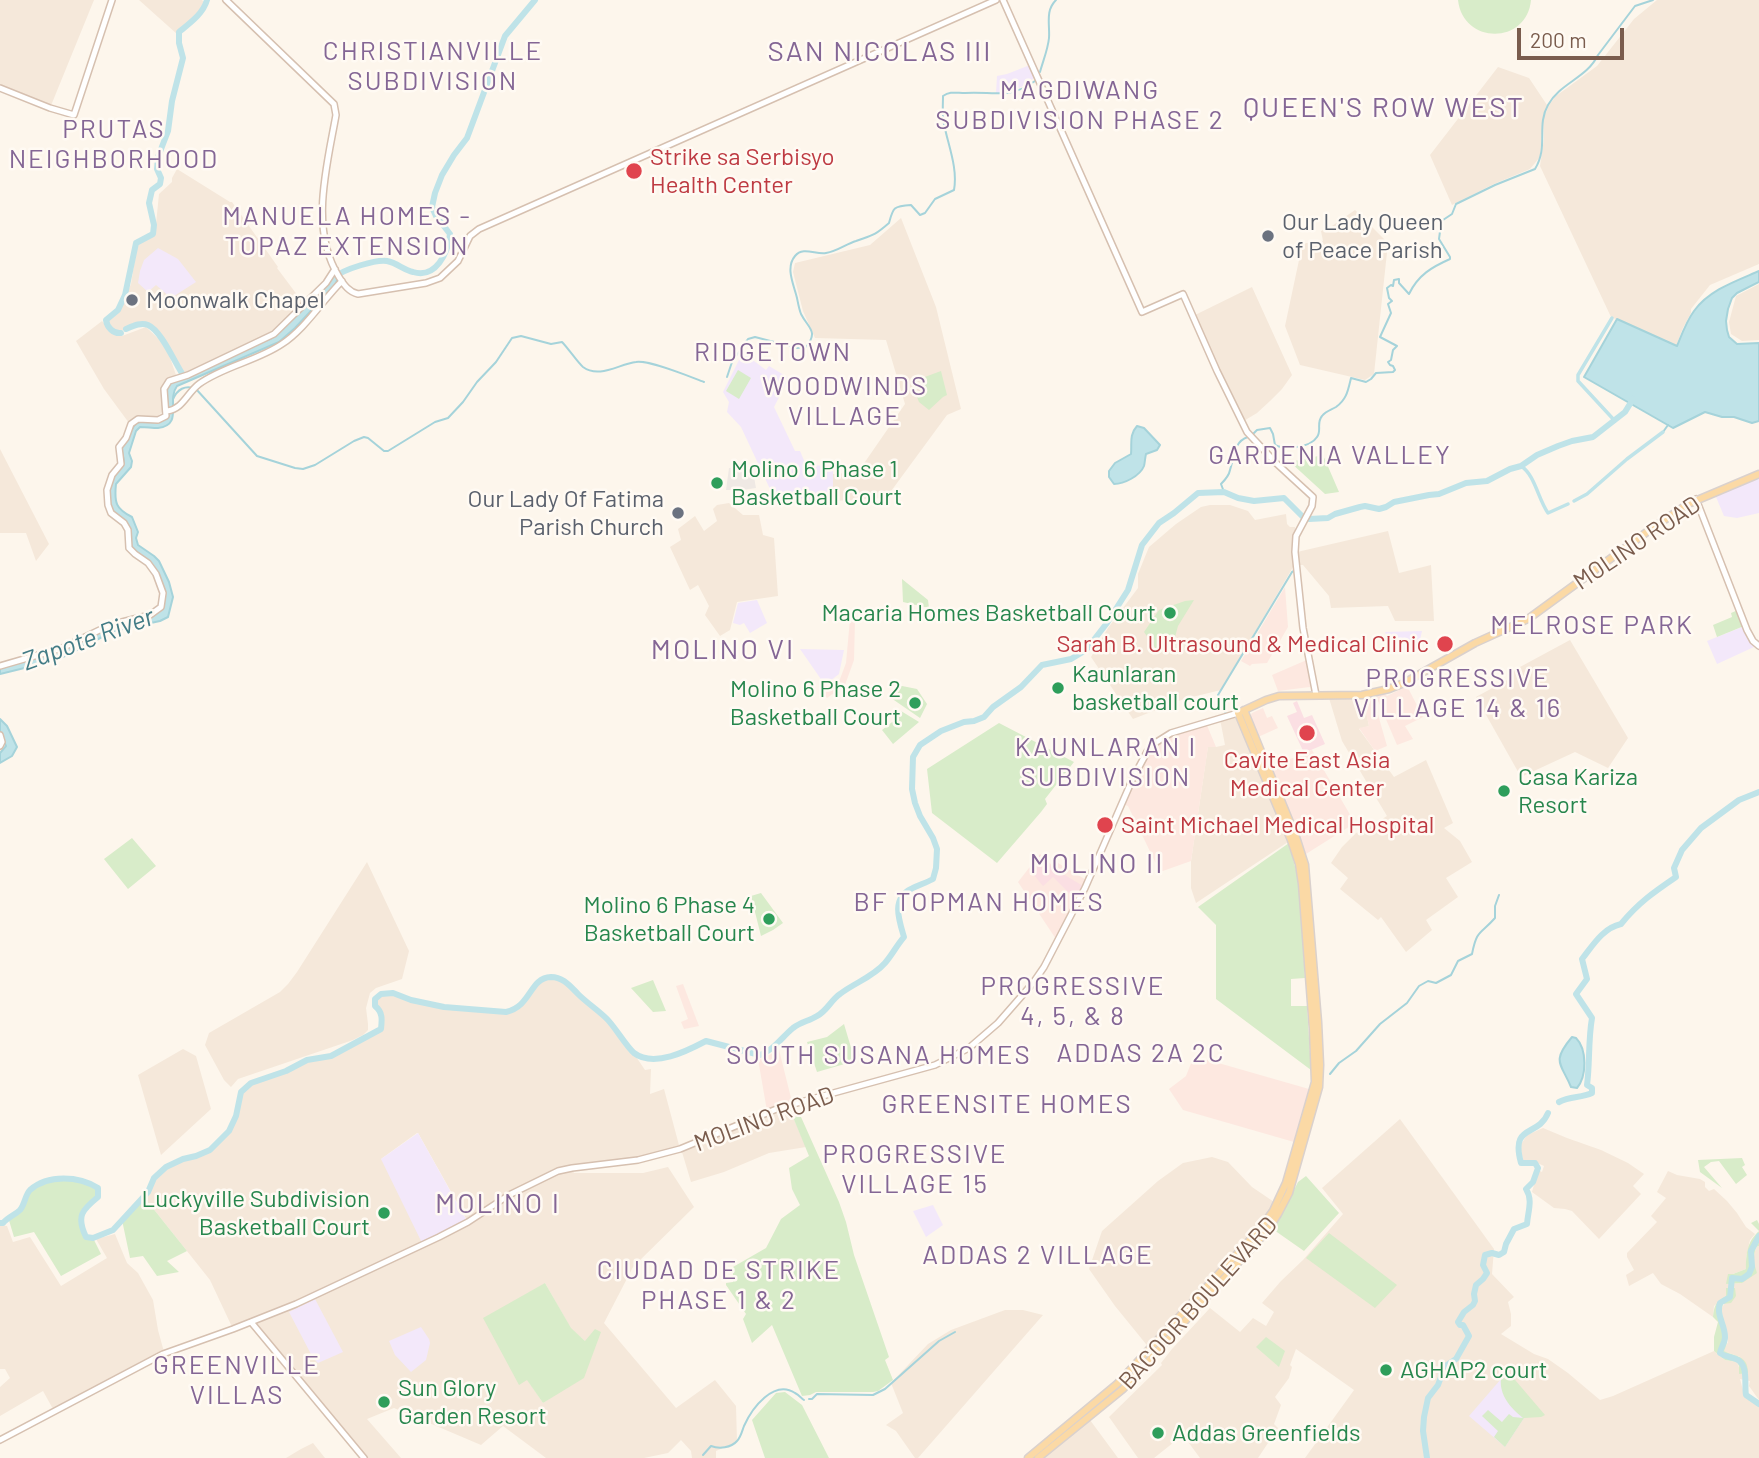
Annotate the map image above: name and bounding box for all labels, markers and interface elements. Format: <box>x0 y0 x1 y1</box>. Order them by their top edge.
scale bar <box>1521 14 1628 58</box>
text: 200 m <box>1530 27 1587 52</box>
district label: CHRISTIANVILLE SUBDIVISION <box>325 35 541 96</box>
district label: SAN NICOLAS III <box>769 35 991 69</box>
district label: MAGDIWANG SUBDIVISION PHASE 2 <box>938 74 1222 136</box>
district label: QUEEN'S ROW WEST <box>1245 91 1523 125</box>
district label: PRUTAS NEIGHBORHOOD <box>10 113 218 174</box>
place label: Strike sa Serbisyo Health Center <box>650 143 835 199</box>
marker: Strike sa Serbisyo Health Center <box>624 161 644 181</box>
district label: MANUELA HOMES - TOPAZ EXTENSION <box>224 200 470 262</box>
place label: Our Lady Queen of Peace Parish <box>1282 208 1443 264</box>
marker: Our Lady Queen of Peace Parish <box>1260 228 1276 244</box>
place label: Moonwalk Chapel <box>146 286 325 314</box>
marker: Moonwalk Chapel <box>124 292 140 308</box>
district label: RIDGETOWN <box>695 336 851 368</box>
district label: WOODWINDS VILLAGE <box>763 370 927 432</box>
district label: GARDENIA VALLEY <box>1210 439 1450 471</box>
place label: Molino 6 Phase 1 Basketball Court <box>731 455 902 511</box>
marker: Molino 6 Phase 1 Basketball Court <box>709 475 725 491</box>
place label: Our Lady Of Fatima Parish Church <box>468 485 664 541</box>
street label: MOLINO ROAD <box>1568 490 1706 596</box>
marker: Our Lady Of Fatima Parish Church <box>670 505 686 521</box>
place label: Macaria Homes Basketball Court <box>821 599 1156 627</box>
water label: Zapote River <box>18 601 158 677</box>
marker: Macaria Homes Basketball Court <box>1162 605 1178 621</box>
district label: MELROSE PARK <box>1492 609 1692 641</box>
place label: Sarah B. Ultrasound & Medical Clinic <box>1056 630 1429 658</box>
district label: MOLINO VI <box>652 633 794 667</box>
marker: Sarah B. Ultrasound & Medical Clinic <box>1435 634 1455 654</box>
place label: Kaunlaran basketball court <box>1072 660 1239 716</box>
district label: PROGRESSIVE VILLAGE 14 & 16 <box>1356 662 1560 724</box>
place label: Molino 6 Phase 2 Basketball Court <box>730 675 901 731</box>
marker: Kaunlaran basketball court <box>1050 680 1066 696</box>
marker: Molino 6 Phase 2 Basketball Court <box>907 695 923 711</box>
marker: Cavite East Asia Medical Center <box>1297 723 1317 743</box>
district label: KAUNLARAN I SUBDIVISION <box>1016 731 1196 792</box>
place label: Cavite East Asia Medical Center <box>1224 746 1390 802</box>
place label: Casa Kariza Resort <box>1518 763 1638 819</box>
marker: Casa Kariza Resort <box>1496 783 1512 799</box>
place label: Saint Michael Medical Hospital <box>1121 811 1434 839</box>
marker: Saint Michael Medical Hospital <box>1095 815 1115 835</box>
district label: MOLINO II <box>1031 847 1163 881</box>
district label: BF TOPMAN HOMES <box>855 886 1103 918</box>
place label: Molino 6 Phase 4 Basketball Court <box>584 891 755 947</box>
marker: Molino 6 Phase 4 Basketball Court <box>761 911 777 927</box>
district label: PROGRESSIVE 4, 5, & 8 <box>982 970 1164 1032</box>
district label: ADDAS 2A 2C <box>1058 1037 1224 1069</box>
district label: SOUTH SUSANA HOMES <box>729 1039 1029 1071</box>
street label: MOLINO ROAD <box>690 1080 838 1158</box>
district label: GREENSITE HOMES <box>883 1088 1131 1120</box>
district label: PROGRESSIVE VILLAGE 15 <box>824 1138 1006 1200</box>
place label: Luckyville Subdivision Basketball Court <box>142 1185 370 1241</box>
district label: MOLINO I <box>436 1187 560 1221</box>
marker: Luckyville Subdivision Basketball Court <box>376 1205 392 1221</box>
street label: BACOOR BOULEVARD <box>1113 1211 1283 1395</box>
district label: ADDAS 2 VILLAGE <box>924 1239 1152 1271</box>
district label: CIUDAD DE STRIKE PHASE 1 & 2 <box>599 1254 839 1316</box>
district label: GREENVILLE VILLAS <box>154 1349 320 1410</box>
place label: AGHAP2 court <box>1400 1356 1547 1384</box>
marker: AGHAP2 court <box>1378 1362 1394 1378</box>
place label: Sun Glory Garden Resort <box>398 1374 547 1430</box>
marker: Sun Glory Garden Resort <box>376 1394 392 1410</box>
place label: Addas Greenfields <box>1172 1419 1361 1447</box>
marker: Addas Greenfields <box>1150 1425 1166 1441</box>

